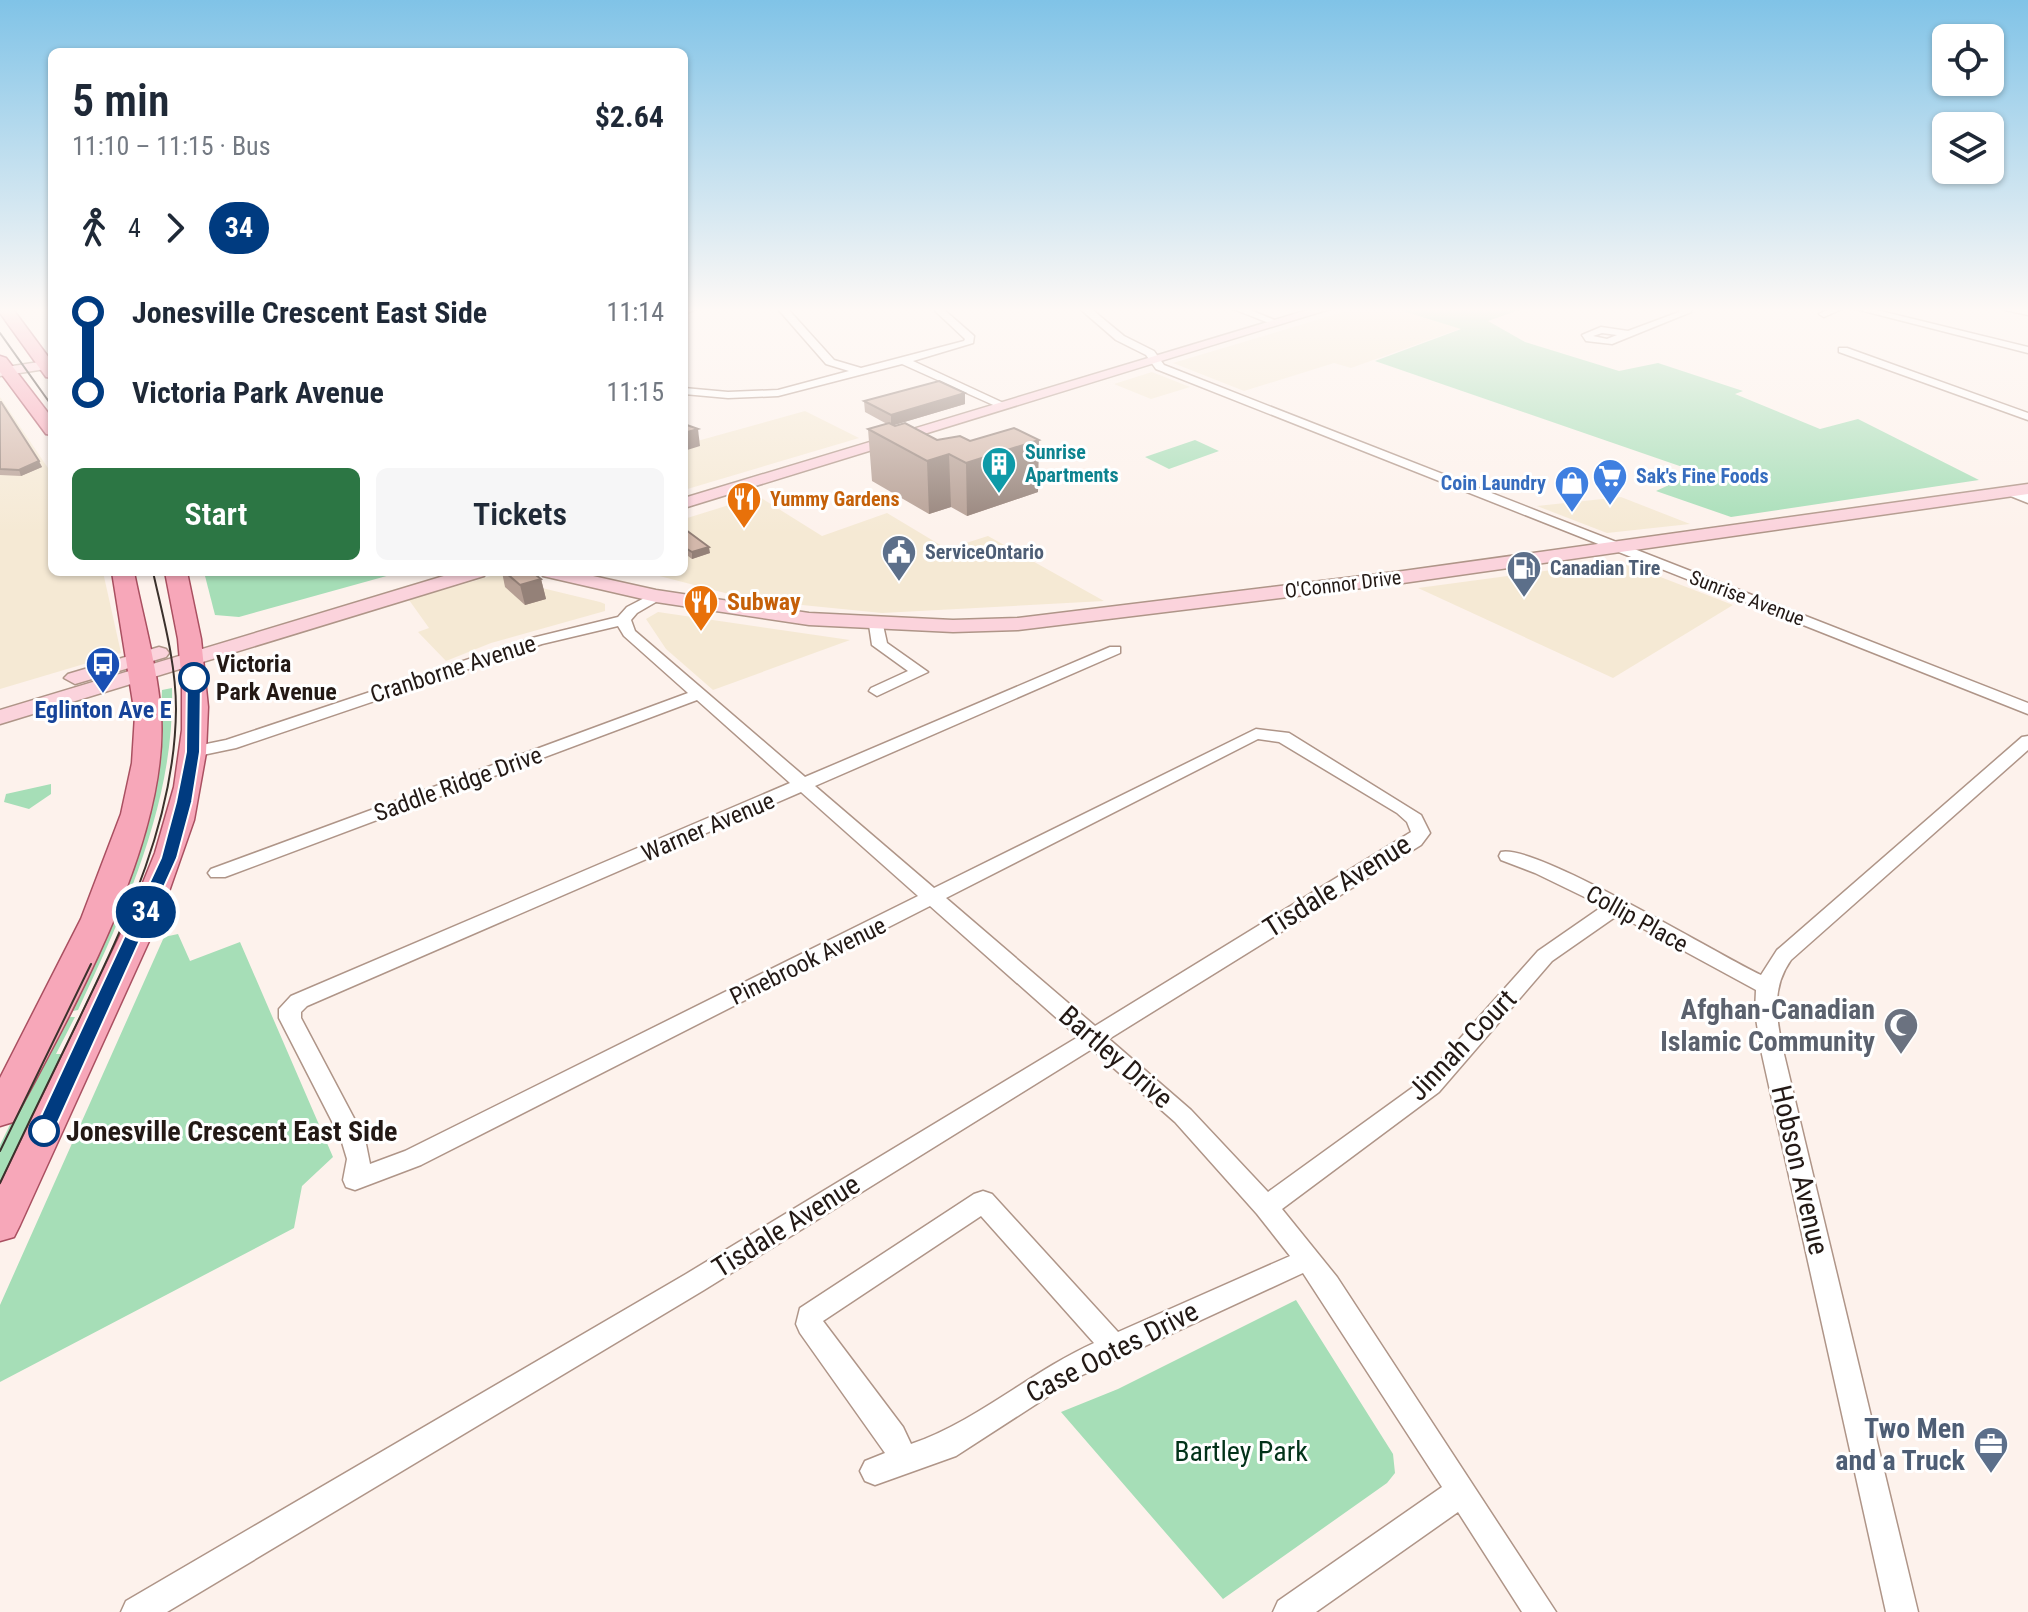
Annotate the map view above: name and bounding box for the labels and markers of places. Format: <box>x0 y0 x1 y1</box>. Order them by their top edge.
place label: Sunrise Apartments <box>1025 440 1119 487</box>
building icon: Sunrise Apartments <box>980 445 1018 495</box>
supermarket icon: Sak's Fine Foods <box>1591 457 1629 507</box>
shop icon: Coin Laundry <box>1553 464 1591 514</box>
place label: Sak's Fine Foods <box>1636 464 1769 488</box>
place label: Coin Laundry <box>1441 471 1546 495</box>
restaurant icon: Yummy Gardens <box>725 480 763 530</box>
place label: Yummy Gardens <box>770 487 899 511</box>
public building icon: ServiceOntario <box>880 533 918 583</box>
place label: ServiceOntario <box>925 540 1044 564</box>
fuel station icon: Canadian Tire <box>1505 549 1543 599</box>
place label: Canadian Tire <box>1550 556 1660 580</box>
restaurant icon: Subway <box>682 583 720 633</box>
place label: Subway <box>727 588 801 616</box>
bus stop icon: Eglinton Ave E <box>84 645 122 695</box>
place label: Victoria Park Avenue <box>216 650 337 706</box>
marker: Victoria Park Avenue <box>179 663 209 693</box>
place label: Eglinton Ave E <box>35 696 172 724</box>
place label: Afghan-Canadian Islamic Community <box>1660 993 1876 1058</box>
mosque icon: Afghan-Canadian Islamic Community <box>1882 1006 1920 1056</box>
place label: Jonesville Crescent East Side <box>66 1115 397 1148</box>
marker: Jonesville Crescent East Side <box>29 1116 59 1146</box>
place label: Two Men and a Truck <box>1835 1412 1966 1477</box>
office icon: Two Men and a Truck <box>1972 1425 2010 1475</box>

